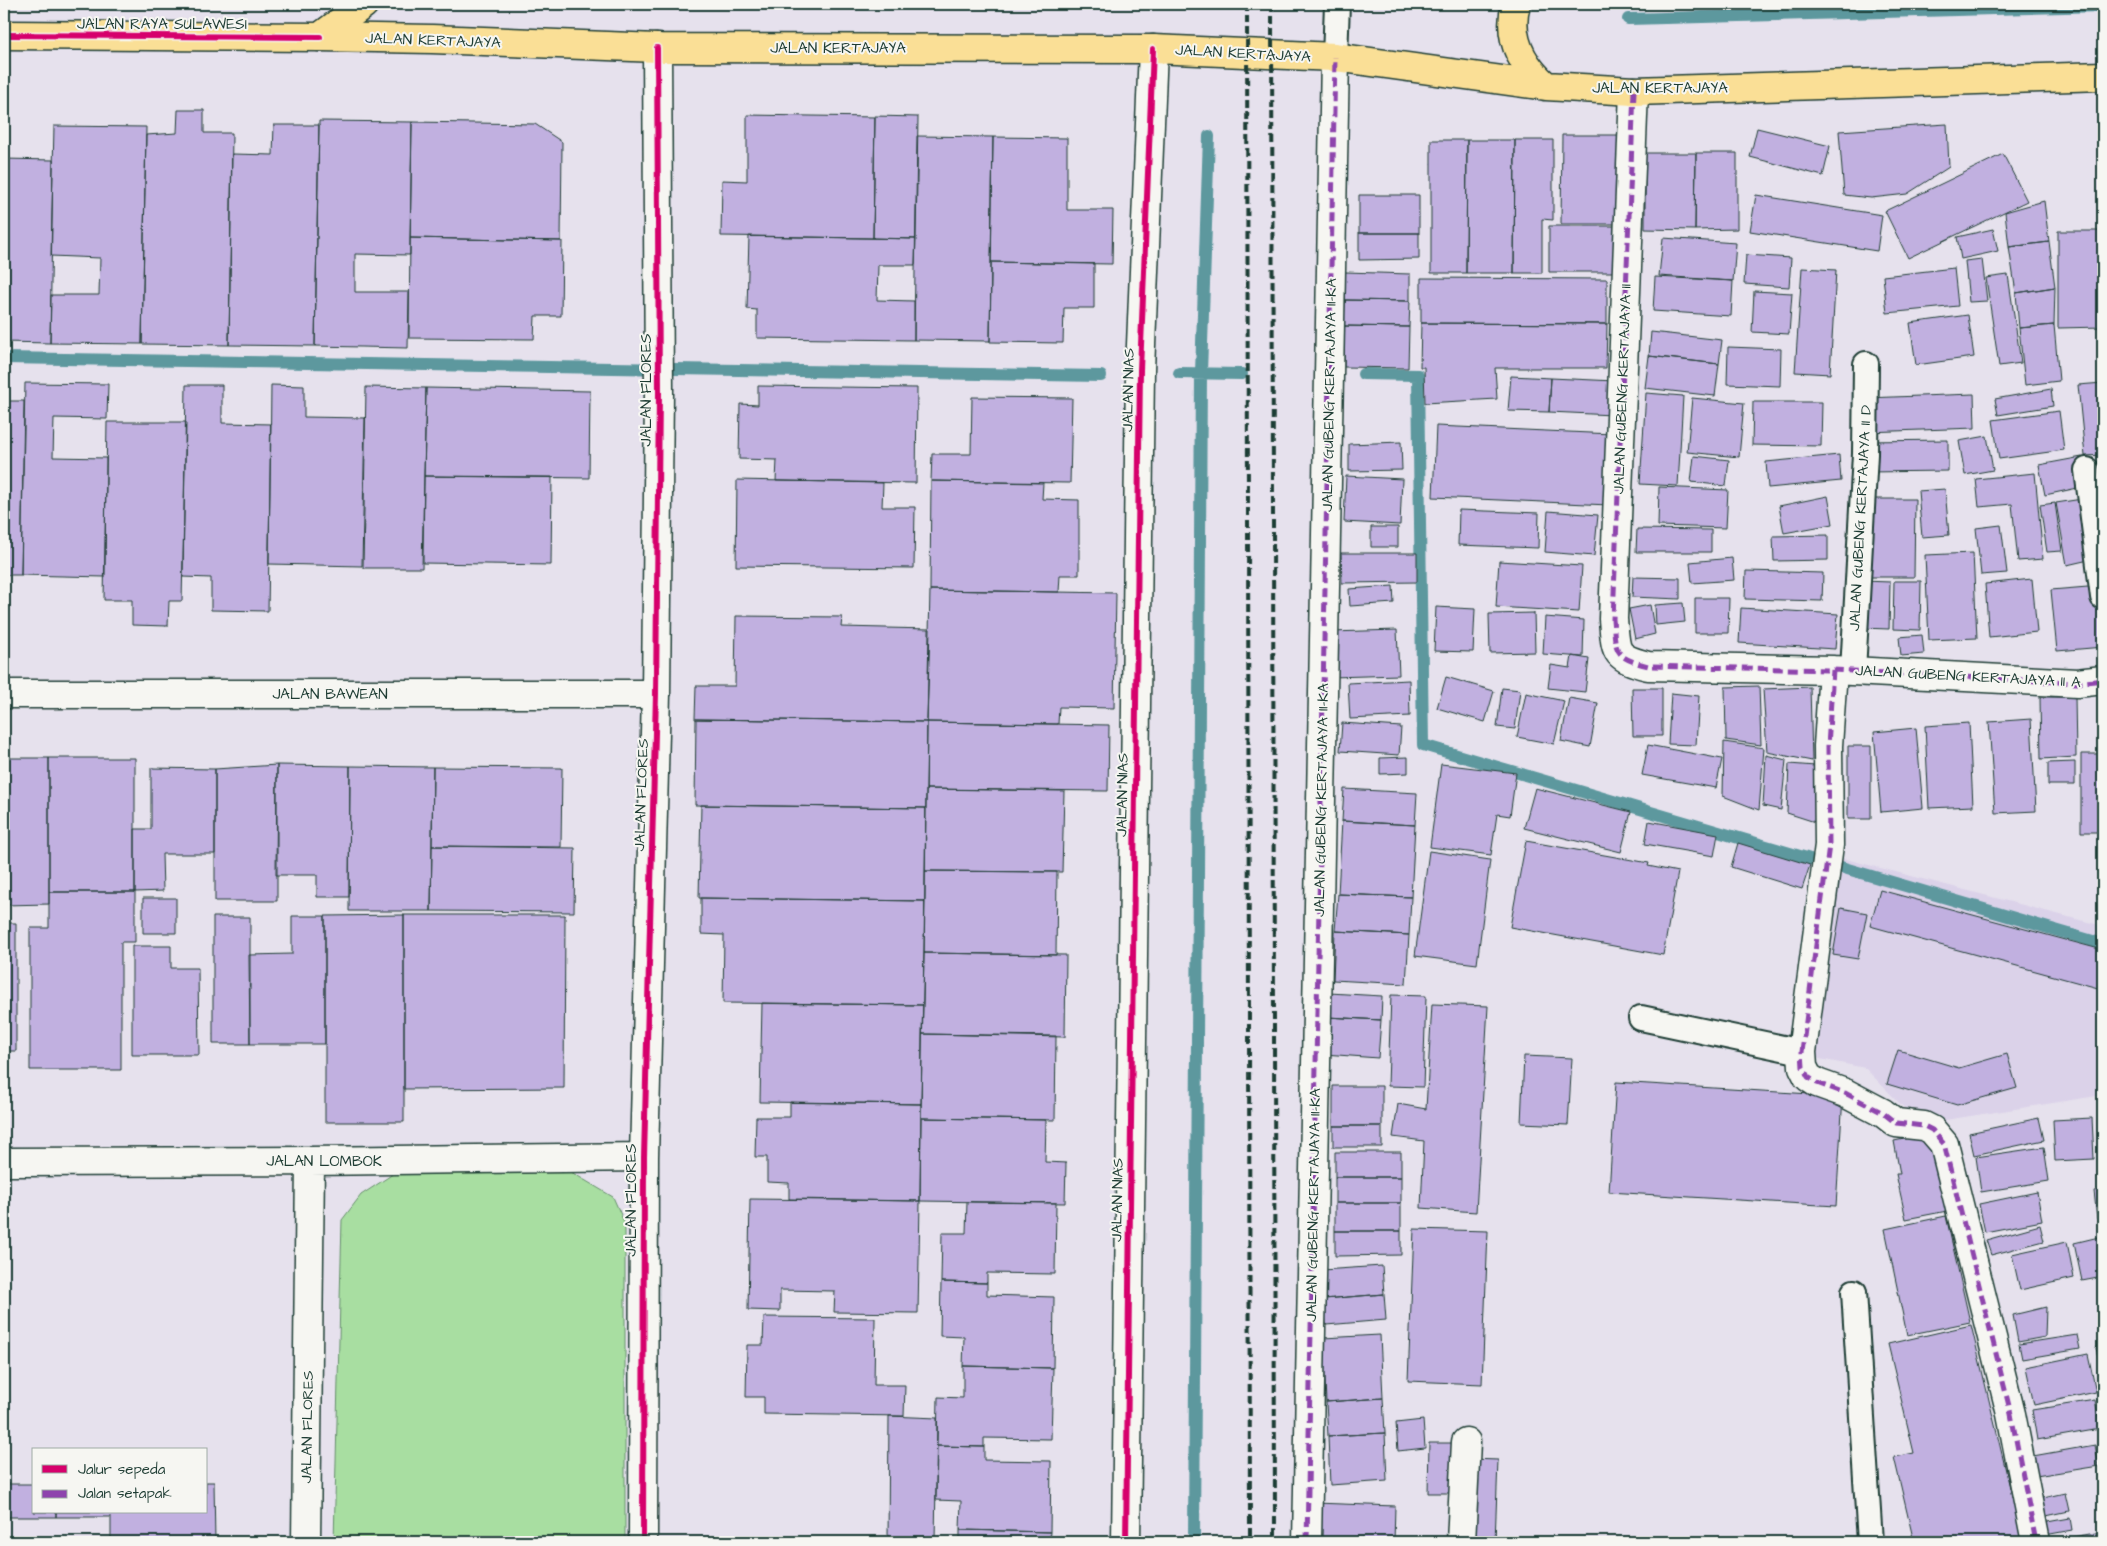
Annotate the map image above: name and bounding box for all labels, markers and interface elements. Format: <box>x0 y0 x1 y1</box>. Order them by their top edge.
street label: JALAN RAYA SULAWESI <box>77 14 247 35</box>
street label: JALAN KERTAJAYA <box>365 28 502 53</box>
street label: JALAN KERTAJAYA <box>770 38 906 59</box>
street label: JALAN KERTAJAYA <box>1175 39 1312 68</box>
street label: JALAN KERTAJAYA <box>1592 78 1728 99</box>
street label: JALAN GUBENG KERTAJAYA II-KA <box>1317 278 1342 512</box>
street label: JALAN GUBENG KERTAJAYA II <box>1608 283 1637 495</box>
street label: JALAN FLORES <box>636 333 657 446</box>
street label: JALAN NIAS <box>1117 348 1140 432</box>
street label: JALAN GUBENG KERTAJAYA II D <box>1844 404 1877 632</box>
street label: JALAN GUBENG KERTAJAYA II A <box>1855 660 2082 693</box>
street label: JALAN GUBENG KERTAJAYA II-KA <box>1309 683 1334 917</box>
street label: JALAN BAWEAN <box>272 684 388 705</box>
street label: JALAN FLORES <box>629 738 654 852</box>
street label: JALAN NIAS <box>1111 753 1134 837</box>
street label: JALAN GUBENG KERTAJAYA II-KA <box>1301 1088 1326 1322</box>
street label: JALAN FLORES <box>621 1143 642 1256</box>
street label: JALAN LOMBOK <box>266 1151 382 1172</box>
street label: JALAN NIAS <box>1106 1158 1129 1242</box>
street label: JALAN FLORES <box>296 1370 319 1484</box>
legend <box>32 1448 208 1514</box>
text: Jalur sepeda <box>78 1459 166 1480</box>
text: Jalan setapak <box>78 1483 172 1504</box>

